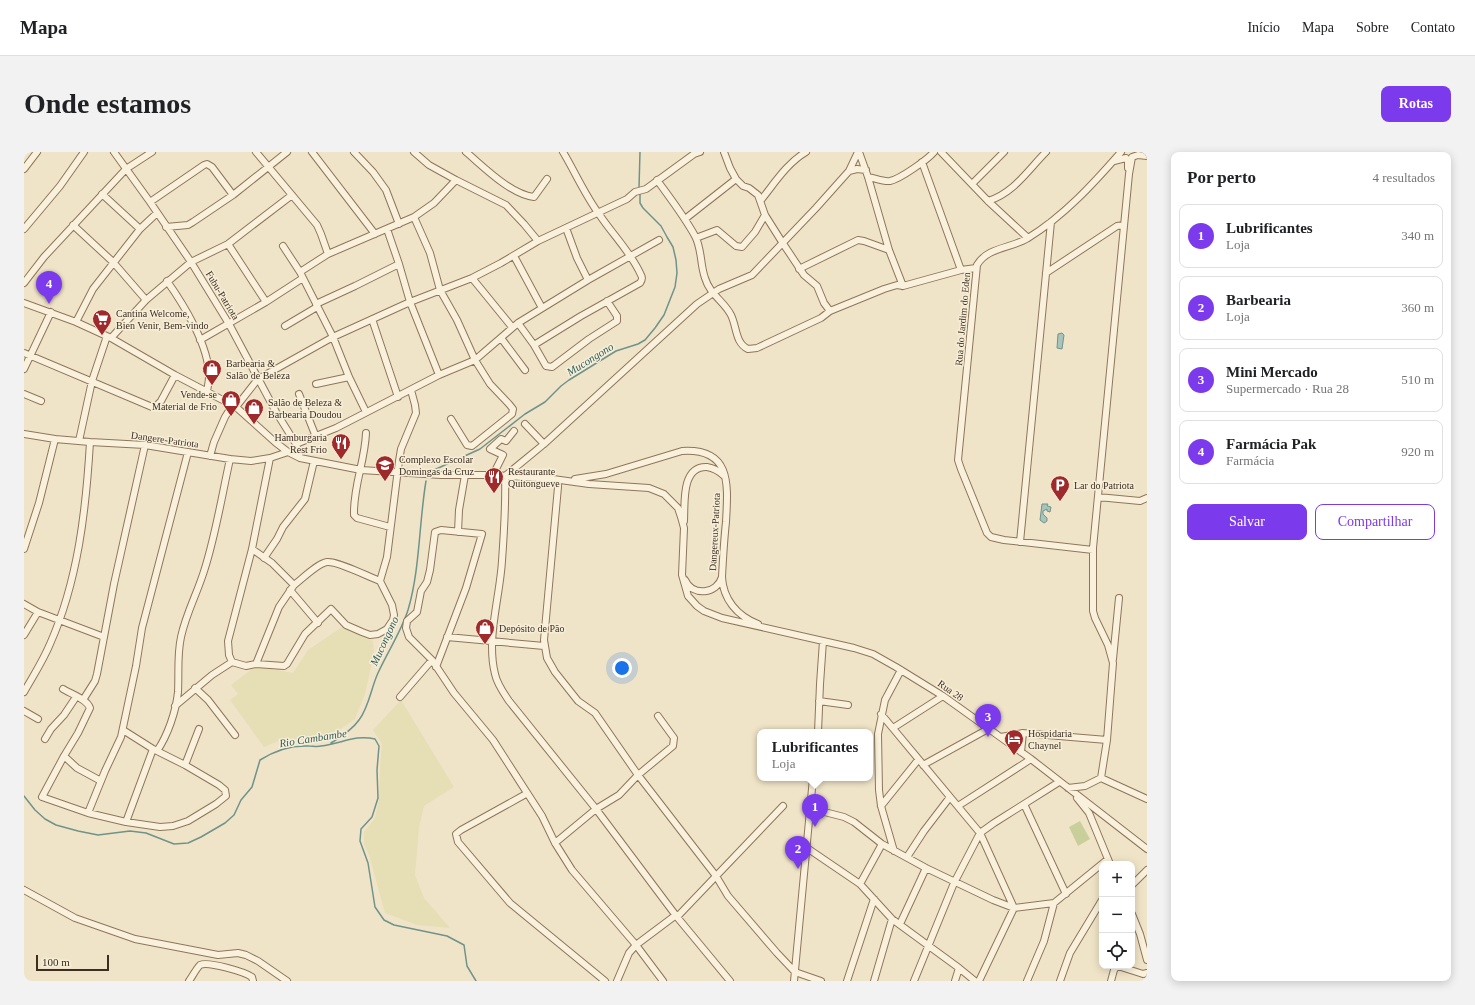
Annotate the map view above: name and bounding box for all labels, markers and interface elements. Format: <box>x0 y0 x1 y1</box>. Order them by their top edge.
text: Mapa <box>20 17 68 38</box>
text: Início <box>1247 20 1280 35</box>
text: Mapa <box>1302 20 1334 35</box>
text: Sobre <box>1356 20 1389 35</box>
text: Contato <box>1411 20 1455 35</box>
button: Rotas <box>1381 86 1451 122</box>
text: Onde estamos <box>24 88 191 119</box>
text: Por perto <box>1187 168 1256 187</box>
text: 4 resultados <box>1373 170 1435 185</box>
text: Lubrificantes <box>1226 220 1313 236</box>
text: 1 <box>1198 228 1204 243</box>
text: 340 m <box>1401 228 1434 243</box>
text: Loja <box>1226 237 1250 252</box>
street label: Fubu-Patriota <box>204 269 242 322</box>
pin: 4 <box>36 271 62 304</box>
street label: Rua do Jardim do Eden <box>953 272 972 366</box>
text: Barbearia <box>1226 292 1291 308</box>
text: 2 <box>1198 300 1204 315</box>
text: 360 m <box>1401 300 1434 315</box>
supermarket icon: Cantina Welcome, Bien Venir, Bem-vindo <box>91 308 113 336</box>
place label: Cantina Welcome, Bien Venir, Bem-vindo <box>116 308 208 331</box>
text: Loja <box>1226 309 1250 324</box>
water label: Mucongono <box>564 340 616 379</box>
shop icon: Barbearia & Salão de Beleza <box>201 358 223 386</box>
place label: Barbearia & Salão de Beleza <box>226 358 290 381</box>
text: Mini Mercado <box>1226 364 1318 380</box>
text: 3 <box>1198 372 1204 387</box>
text: 510 m <box>1401 372 1434 387</box>
text: Supermercado · Rua 28 <box>1226 381 1349 396</box>
place label: Vende-se Material de Frio <box>152 389 218 412</box>
shop icon: Vende-se Material de Frio <box>220 389 242 417</box>
shop icon: Salão de Beleza & Barbearia Doudou <box>243 397 265 425</box>
place label: Salão de Beleza & Barbearia Doudou <box>268 397 342 420</box>
street label: Dangere-Patriota <box>130 429 200 450</box>
place label: Hamburgaria Rest Frio <box>274 432 328 455</box>
restaurant icon: Hamburgaria Rest Frio <box>330 432 352 460</box>
text: Farmácia Pak <box>1226 436 1316 452</box>
text: 4 <box>1198 444 1204 459</box>
text: 920 m <box>1401 444 1434 459</box>
text: Farmácia <box>1226 453 1274 468</box>
school or university icon: Complexo Escolar Domingas da Cruz <box>374 454 396 482</box>
place label: Complexo Escolar Domingas da Cruz <box>399 454 475 477</box>
restaurant icon: Restaurante Quitongueve <box>483 466 505 494</box>
place label: Restaurante Quitongueve <box>508 466 560 489</box>
parking icon: Lar do Patriota <box>1049 474 1071 502</box>
place label: Lar do Patriota <box>1074 480 1135 491</box>
street label: Dangereux-Patriota <box>707 492 722 571</box>
button: Salvar <box>1187 504 1307 540</box>
button: Compartilhar <box>1315 504 1435 540</box>
water label: Mucongono <box>367 614 401 668</box>
shop icon: Depósito de Pão <box>474 617 496 645</box>
place label: Depósito de Pão <box>499 623 565 634</box>
your location <box>612 658 632 678</box>
street label: Rua 28 <box>936 678 966 703</box>
pin: 3 <box>975 704 1001 737</box>
water label: Rio Cambambe <box>277 727 348 749</box>
hotel icon: Hospidaria Chaynel <box>1003 728 1025 756</box>
place label: Hospidaria Chaynel <box>1028 728 1072 751</box>
popup <box>757 729 873 781</box>
text: Lubrificantes <box>772 739 858 755</box>
text: Loja <box>772 756 795 771</box>
pin: 1 <box>802 794 828 827</box>
pin: 2 <box>785 836 811 869</box>
map controls <box>1099 861 1135 969</box>
button: + <box>1099 861 1135 897</box>
button: − <box>1099 897 1135 933</box>
button: locate <box>1099 933 1135 969</box>
scale bar <box>36 953 109 972</box>
text: 100 m <box>42 956 70 968</box>

